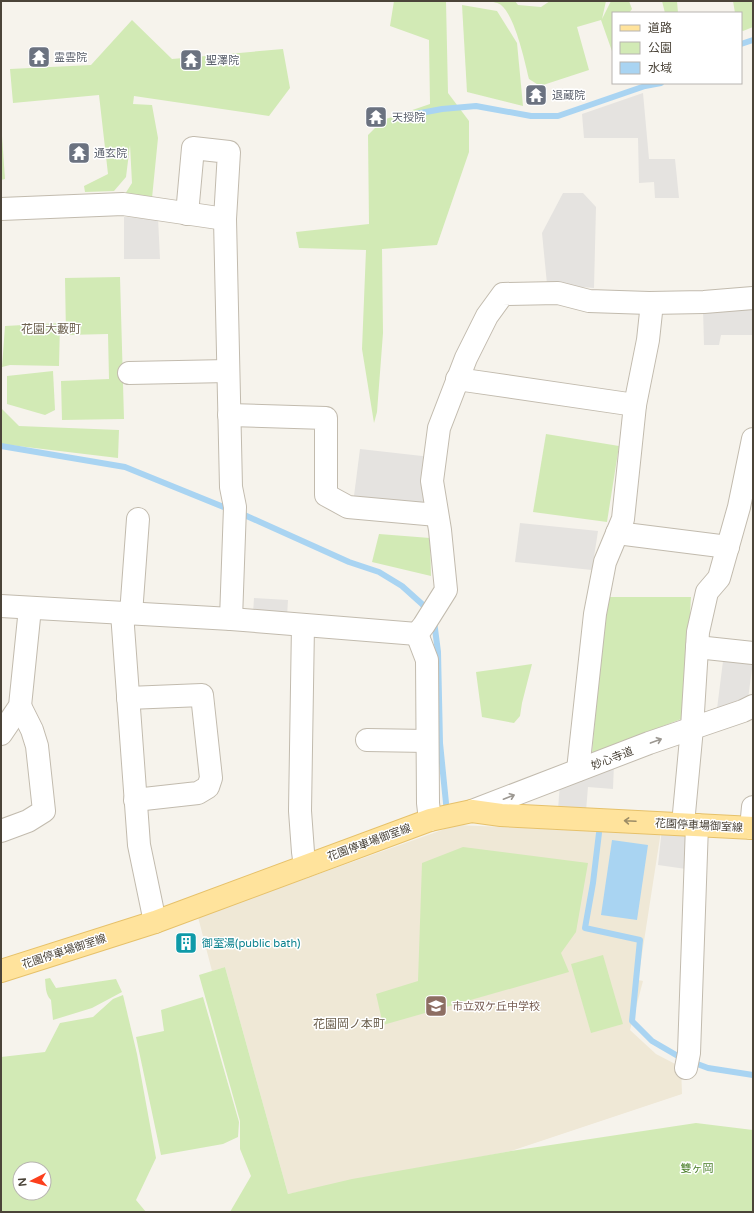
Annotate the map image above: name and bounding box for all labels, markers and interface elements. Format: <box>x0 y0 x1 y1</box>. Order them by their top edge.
legend <box>612 12 742 84</box>
text: 道路 <box>648 21 672 35</box>
text: 公園 <box>648 41 672 55</box>
temple icon: 霊雲院 <box>26 44 52 70</box>
temple icon: 聖澤院 <box>178 47 204 73</box>
place label: 霊雲院 <box>54 51 87 64</box>
place label: 聖澤院 <box>206 54 239 67</box>
text: 水域 <box>648 61 672 75</box>
temple icon: 退蔵院 <box>523 82 549 108</box>
place label: 退蔵院 <box>552 89 585 102</box>
temple icon: 天授院 <box>363 104 389 130</box>
place label: 天授院 <box>392 111 425 124</box>
temple icon: 通玄院 <box>66 140 92 166</box>
place label: 通玄院 <box>94 147 127 160</box>
district label: 花園大藪町 <box>21 322 81 336</box>
one-way arrow <box>650 737 663 744</box>
street label: 妙心寺道 <box>589 745 635 772</box>
one-way arrow <box>502 793 514 801</box>
street label: 花園停車場御室線 <box>655 817 743 834</box>
one-way arrow <box>624 818 637 825</box>
street label: 花園停車場御室線 <box>326 821 413 864</box>
building icon: 御室湯(public bath) <box>173 930 199 956</box>
street label: 花園停車場御室線 <box>20 932 108 971</box>
place label: 御室湯(public bath) <box>201 937 301 950</box>
school or university icon: 市立双ケ丘中学校 <box>423 993 449 1019</box>
place label: 市立双ケ丘中学校 <box>452 1000 540 1013</box>
district label: 花園岡ノ本町 <box>313 1017 385 1031</box>
north arrow <box>12 1161 52 1201</box>
park label: 雙ヶ岡 <box>681 1162 714 1175</box>
text: N <box>16 1177 29 1187</box>

